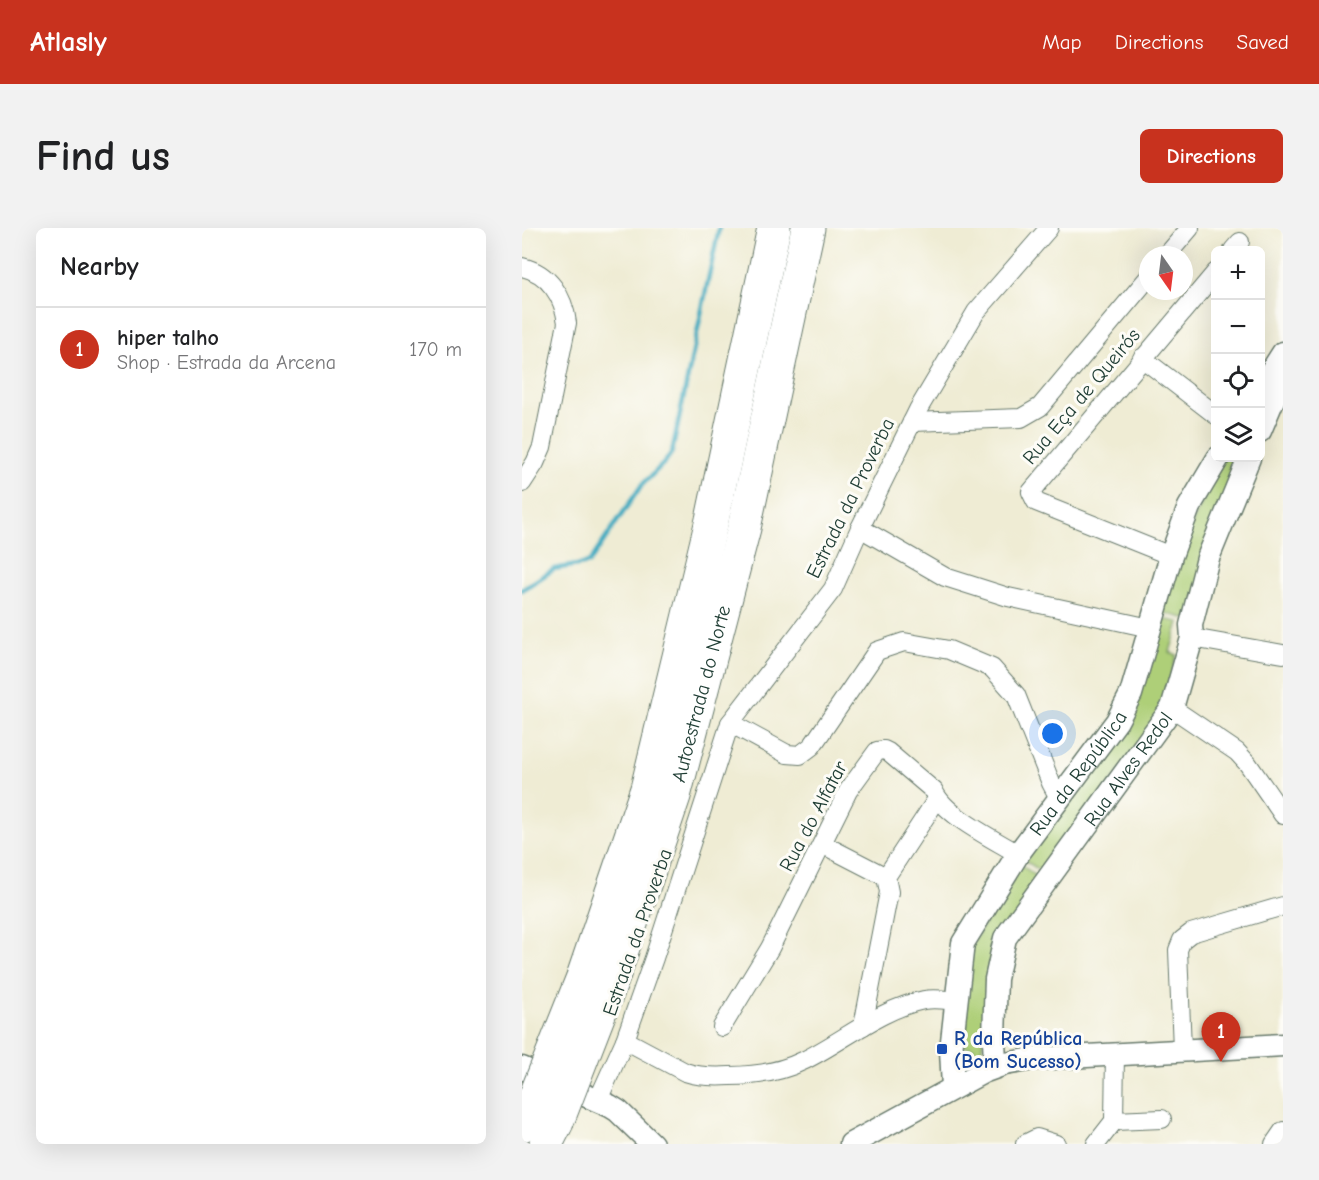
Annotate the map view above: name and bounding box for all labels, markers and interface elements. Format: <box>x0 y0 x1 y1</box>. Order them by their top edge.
text: Atlasly <box>30 26 107 58</box>
text: Map <box>1042 30 1082 54</box>
text: Directions <box>1115 30 1204 54</box>
text: Saved <box>1237 30 1289 54</box>
button: Directions <box>1140 129 1283 183</box>
text: Find us <box>36 132 170 181</box>
north arrow <box>1139 246 1193 300</box>
map controls <box>1211 246 1265 462</box>
button: + <box>1211 246 1265 300</box>
text: Nearby <box>60 252 139 282</box>
button: − <box>1211 300 1265 354</box>
street label: Rua Eça de Queirós <box>1018 324 1145 469</box>
text: hiper talho <box>117 325 219 351</box>
text: 1 <box>76 338 83 361</box>
text: 170 m <box>409 338 462 361</box>
text: Shop · Estrada da Arcena <box>117 351 336 374</box>
button: locate <box>1211 354 1265 408</box>
button: layers <box>1211 408 1265 462</box>
street label: Estrada da Proverba <box>802 414 899 582</box>
street label: Autoestrada do Norte <box>667 603 735 785</box>
street label: Rua da República <box>1025 708 1132 840</box>
street label: Rua Alves Redol <box>1079 708 1177 831</box>
your location <box>1038 719 1067 748</box>
street label: Rua do Alfatar <box>775 757 852 875</box>
street label: Estrada da Proverba <box>598 846 677 1019</box>
pin: 1 <box>1202 1012 1240 1062</box>
place label: R da República (Bom Sucesso) <box>954 1027 1082 1073</box>
marker: R da República (Bom Sucesso) <box>935 1042 949 1056</box>

